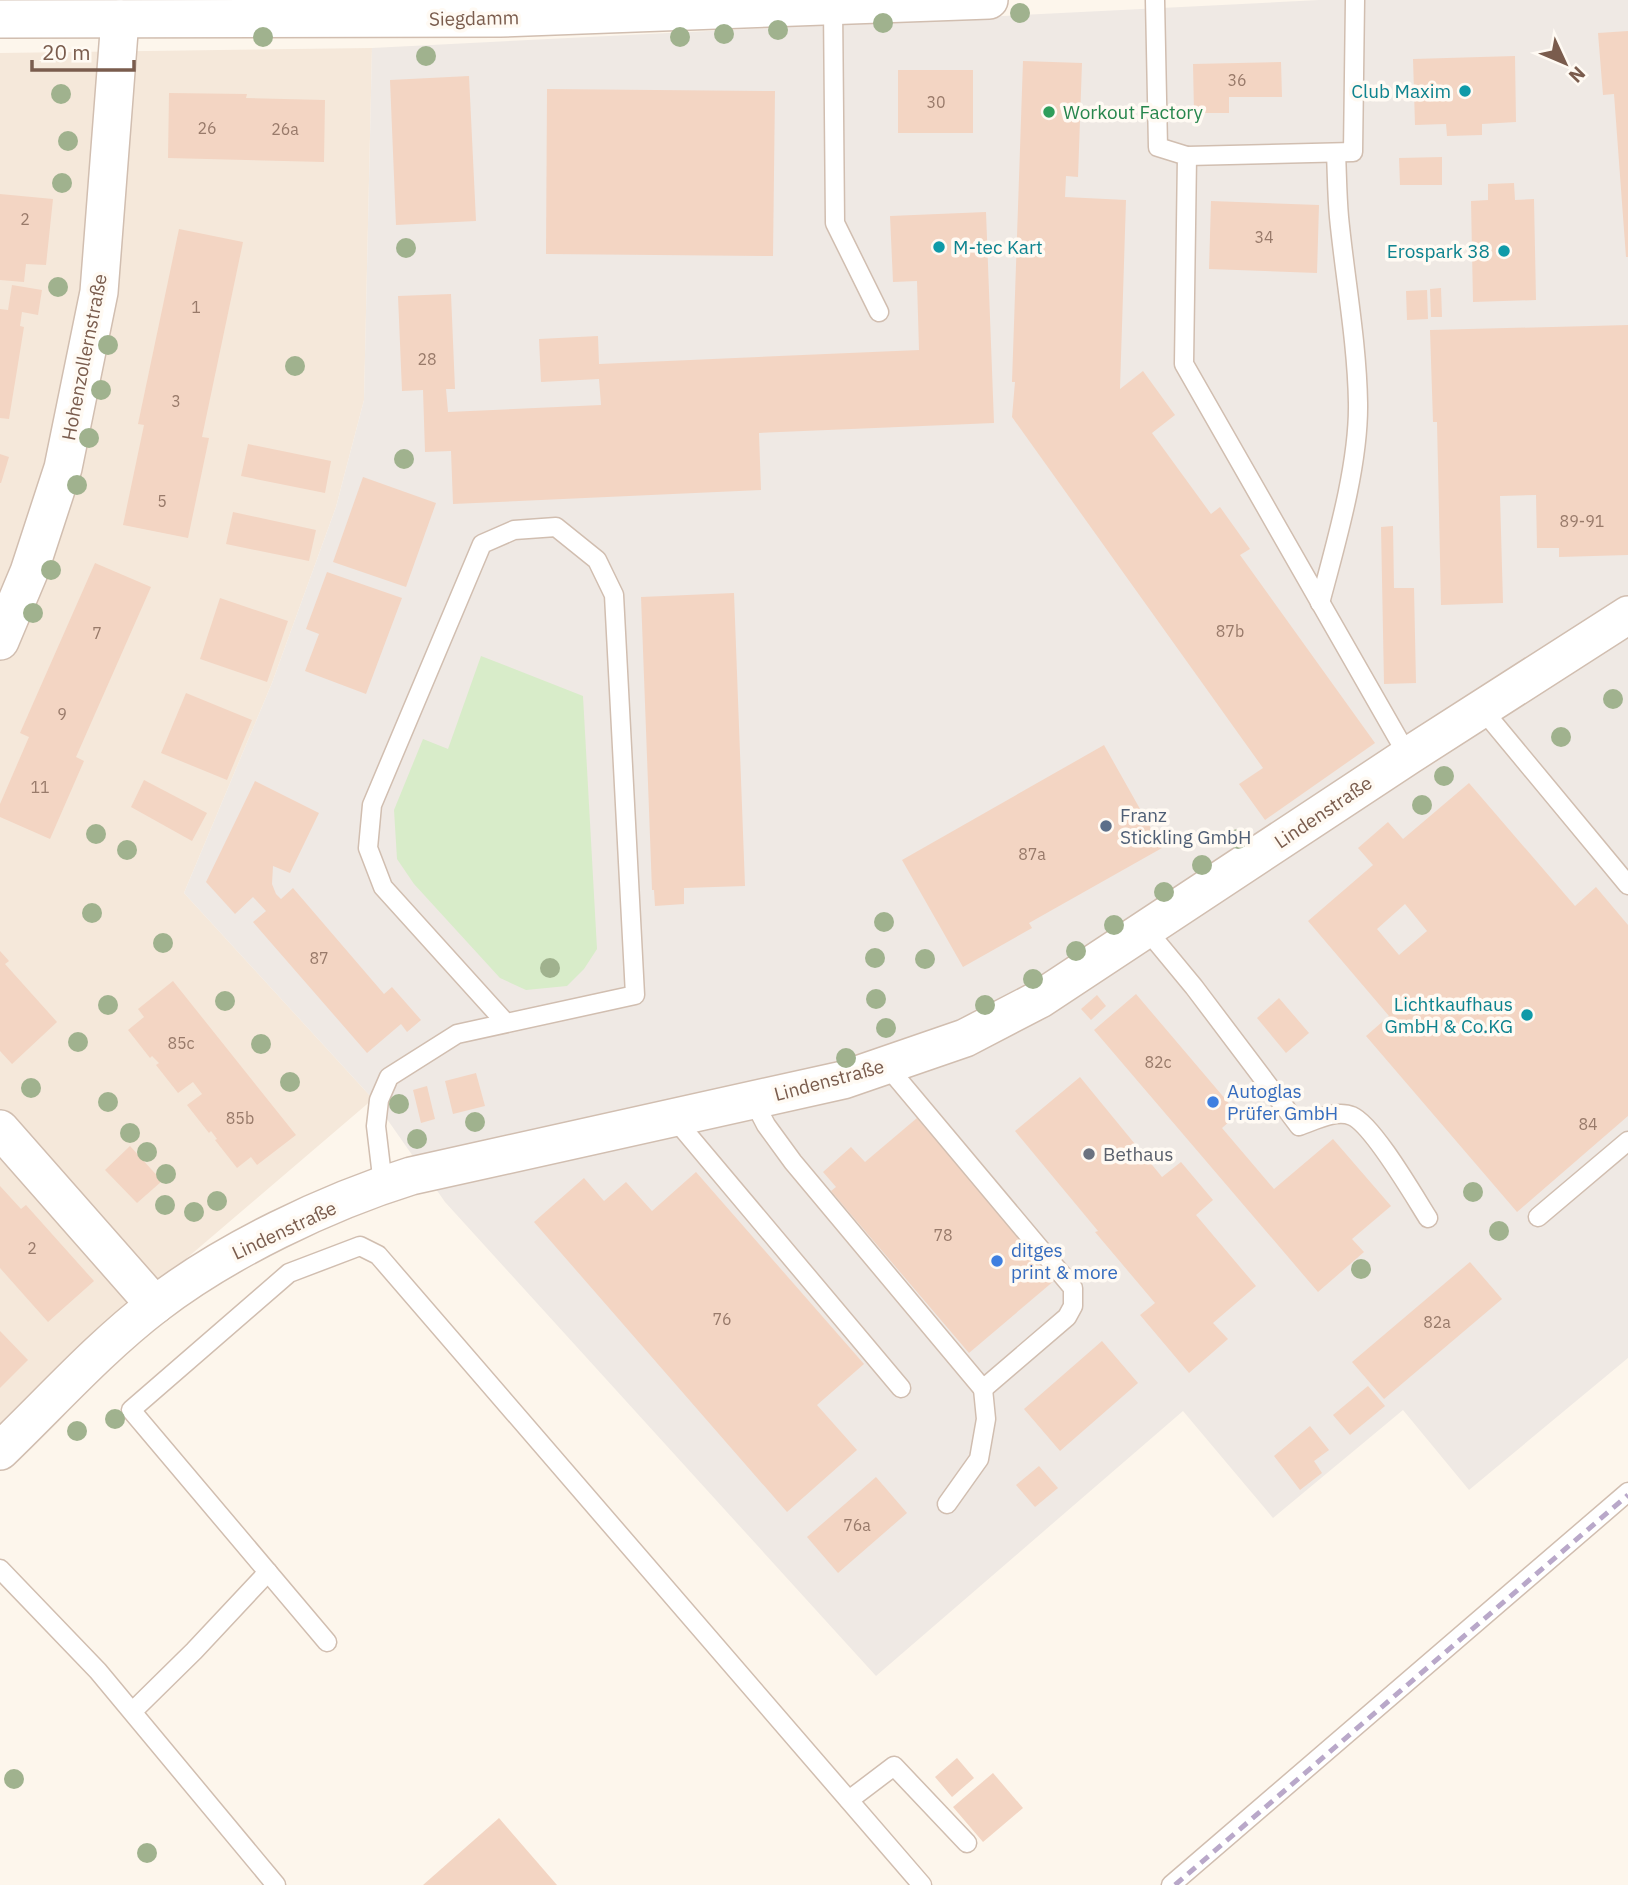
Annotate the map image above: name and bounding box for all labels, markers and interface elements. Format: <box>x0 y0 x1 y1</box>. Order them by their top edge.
street label: Siegdamm <box>429 5 519 31</box>
scale bar <box>32 28 133 72</box>
north arrow <box>1530 28 1600 98</box>
text: 20 m <box>42 38 91 66</box>
text: N <box>1564 62 1591 88</box>
house number: 36 <box>1227 70 1247 90</box>
place label: Club Maxim <box>1351 79 1451 103</box>
marker: Club Maxim <box>1457 83 1473 99</box>
house number: 30 <box>926 92 946 112</box>
place label: Workout Factory <box>1063 100 1203 124</box>
marker: Workout Factory <box>1041 104 1057 120</box>
house number: 26 <box>197 118 217 138</box>
house number: 26a <box>271 119 299 139</box>
house number: 2 <box>20 209 30 229</box>
house number: 34 <box>1254 227 1274 247</box>
place label: M-tec Kart <box>953 235 1043 259</box>
marker: M-tec Kart <box>931 239 947 255</box>
place label: Erospark 38 <box>1387 239 1490 263</box>
marker: Erospark 38 <box>1496 243 1512 259</box>
street label: Hohenzollernstraße <box>56 272 112 442</box>
house number: 1 <box>191 297 201 317</box>
house number: 28 <box>417 349 437 369</box>
house number: 3 <box>171 391 181 411</box>
house number: 5 <box>157 491 167 511</box>
house number: 89-91 <box>1560 511 1604 531</box>
house number: 87b <box>1216 621 1244 641</box>
house number: 7 <box>92 623 102 643</box>
house number: 9 <box>57 704 67 724</box>
street label: Lindenstraße <box>1270 771 1376 853</box>
house number: 11 <box>30 777 50 797</box>
place label: Franz Stickling GmbH <box>1120 803 1252 849</box>
marker: Franz Stickling GmbH <box>1098 818 1114 834</box>
house number: 87a <box>1018 844 1046 864</box>
house number: 87 <box>309 948 329 968</box>
place label: Lichtkaufhaus GmbH & Co.KG <box>1385 992 1513 1038</box>
marker: Lichtkaufhaus GmbH & Co.KG <box>1519 1007 1535 1023</box>
house number: 85c <box>167 1033 195 1053</box>
house number: 82c <box>1144 1052 1172 1072</box>
street label: Lindenstraße <box>771 1054 887 1106</box>
place label: Autoglas Prüfer GmbH <box>1227 1079 1338 1125</box>
marker: Autoglas Prüfer GmbH <box>1205 1094 1221 1110</box>
house number: 85b <box>226 1108 254 1128</box>
house number: 84 <box>1578 1114 1598 1134</box>
place label: Bethaus <box>1103 1142 1174 1166</box>
marker: Bethaus <box>1081 1146 1097 1162</box>
street label: Lindenstraße <box>228 1195 340 1265</box>
house number: 78 <box>933 1225 953 1245</box>
house number: 2 <box>27 1238 37 1258</box>
place label: ditges print & more <box>1011 1238 1118 1284</box>
marker: ditges print & more <box>989 1253 1005 1269</box>
house number: 76 <box>712 1309 732 1329</box>
house number: 82a <box>1423 1312 1451 1332</box>
house number: 76a <box>843 1515 871 1535</box>

